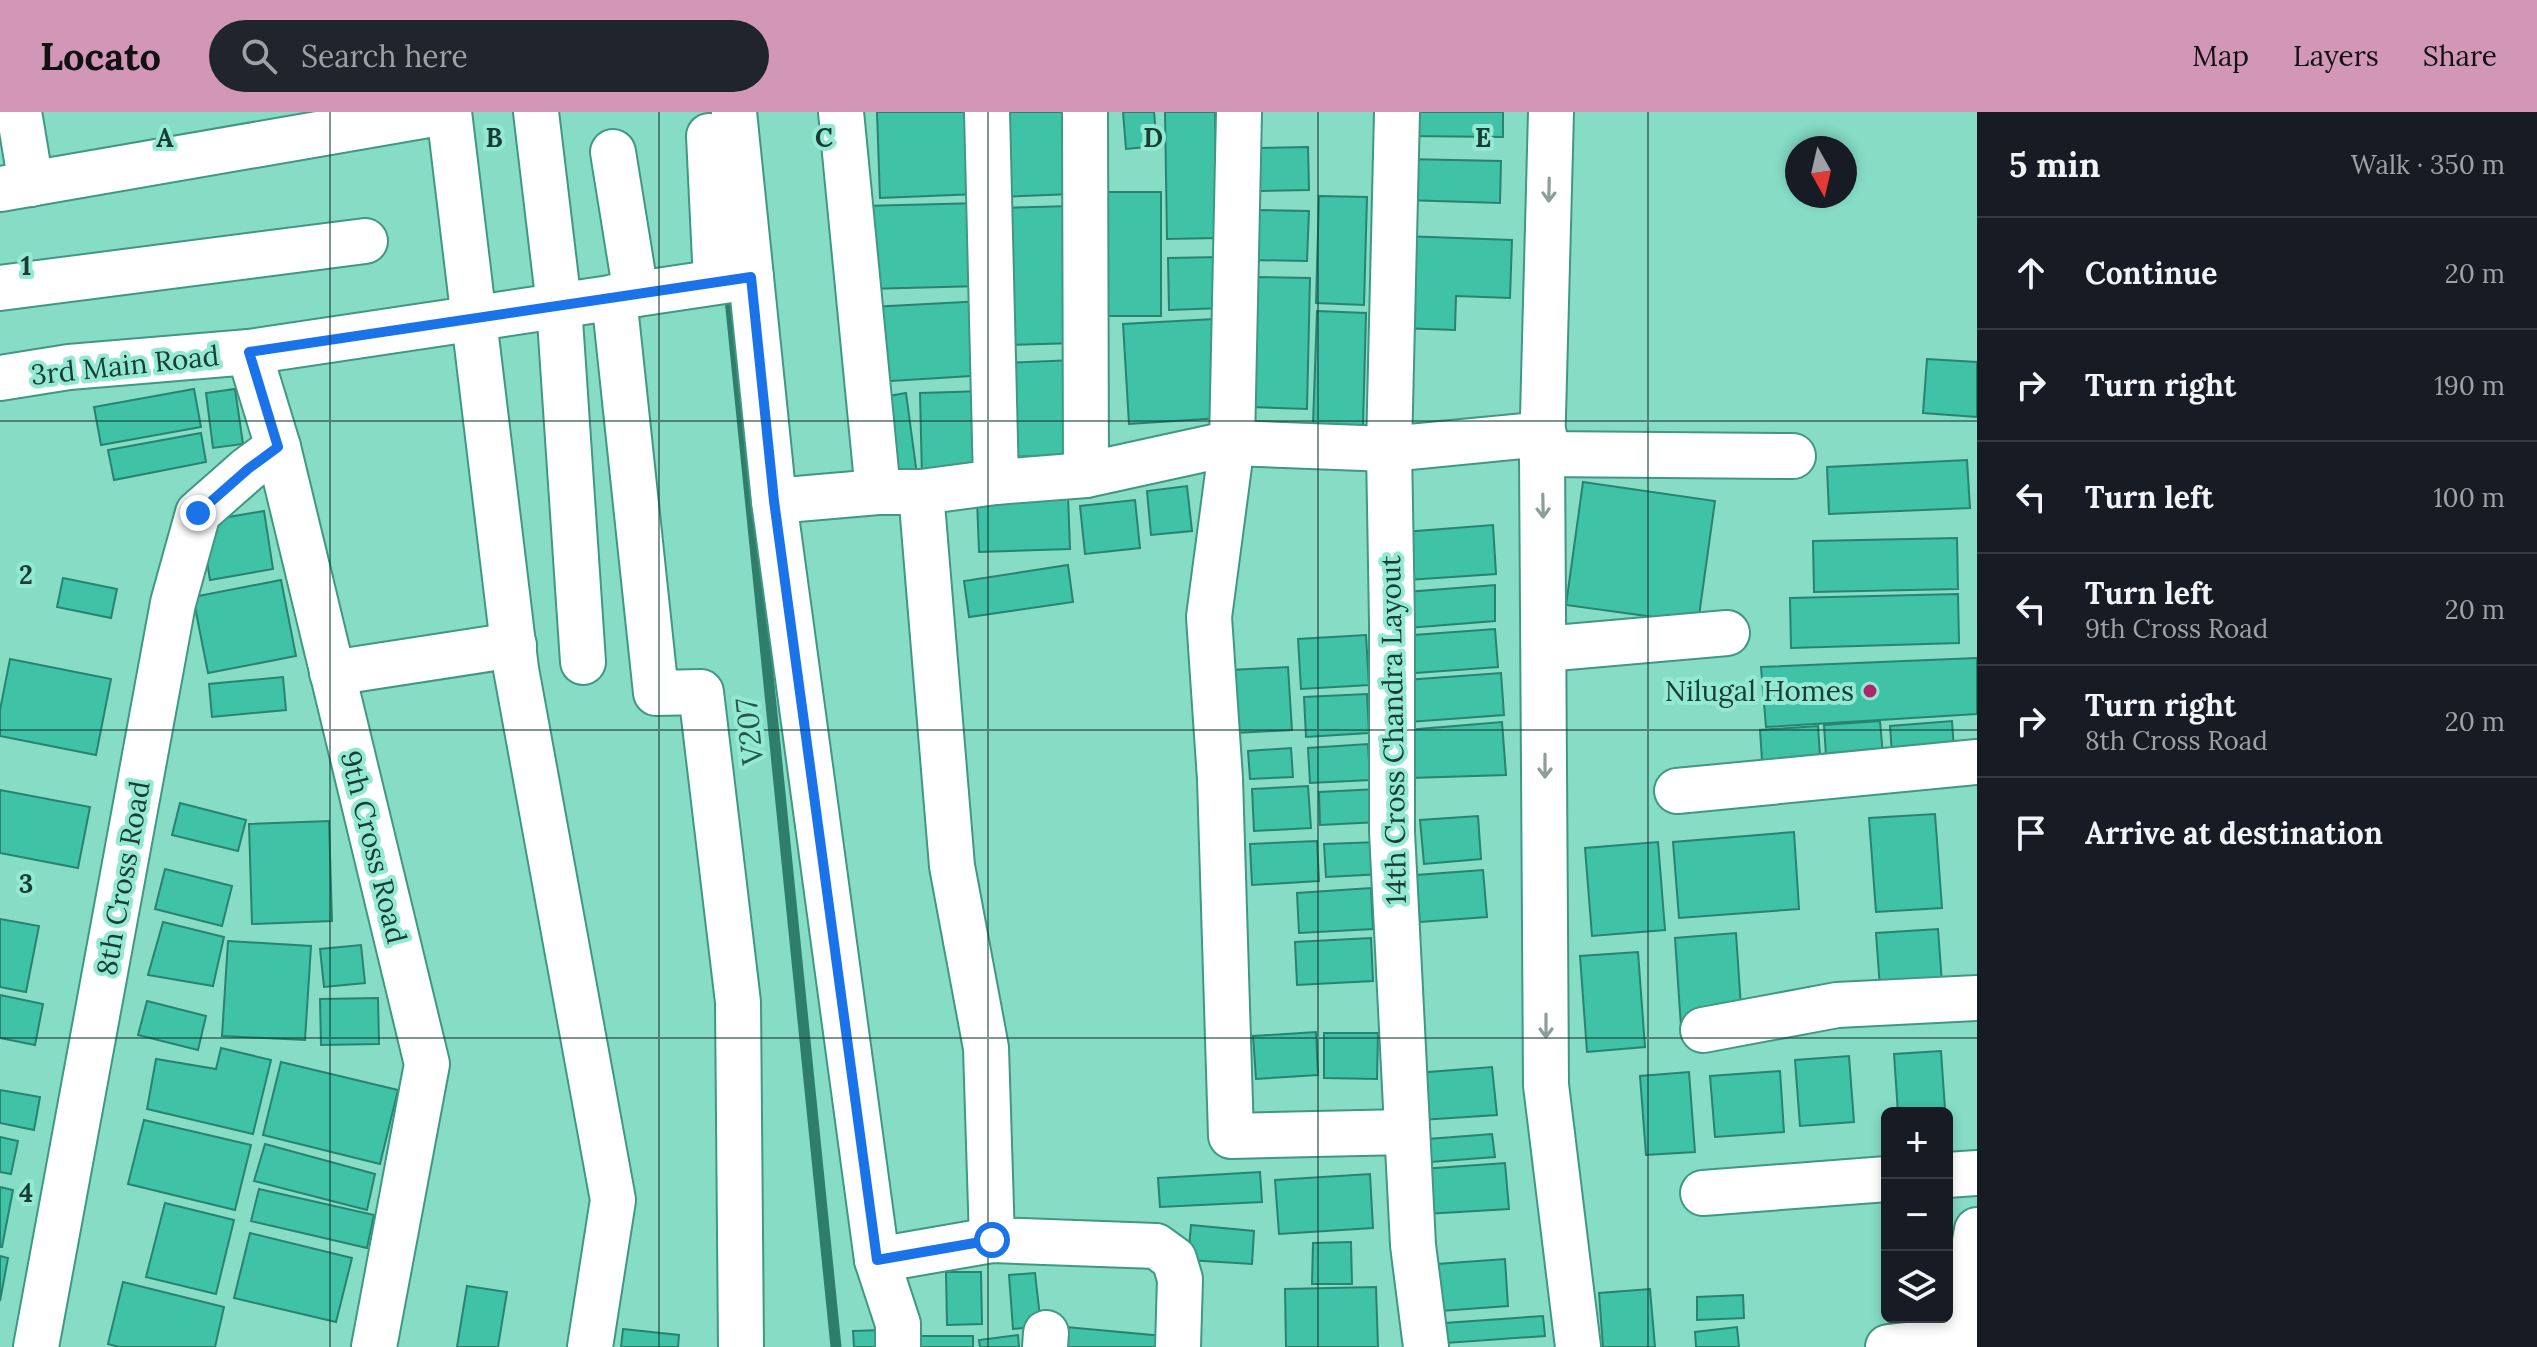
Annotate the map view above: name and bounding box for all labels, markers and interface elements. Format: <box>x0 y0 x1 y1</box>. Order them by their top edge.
search box <box>209 20 769 92</box>
text: Locato <box>40 32 161 80</box>
icon: search <box>237 34 281 78</box>
text: Search here <box>301 37 468 75</box>
text: Map <box>2192 38 2249 74</box>
text: Layers <box>2293 38 2379 74</box>
text: Share <box>2423 38 2497 74</box>
text: A <box>156 121 174 154</box>
text: B <box>485 121 503 154</box>
text: C <box>815 121 833 154</box>
text: D <box>1143 121 1163 154</box>
text: E <box>1475 121 1491 154</box>
north arrow <box>1785 136 1857 208</box>
text: 5 min <box>2009 143 2100 186</box>
text: Walk · 350 m <box>2351 148 2505 181</box>
one-way arrow <box>1542 176 1557 203</box>
text: 1 <box>21 249 31 282</box>
icon: ahead <box>2009 251 2053 295</box>
text: Continue <box>2085 254 2217 292</box>
text: 20 m <box>2445 257 2505 290</box>
street label: 3rd Main Road <box>29 337 221 393</box>
icon: right <box>2009 363 2053 407</box>
text: Turn right <box>2085 366 2236 404</box>
text: 190 m <box>2434 369 2505 402</box>
icon: left <box>2009 475 2053 519</box>
text: Turn left <box>2085 478 2213 516</box>
text: 100 m <box>2433 481 2505 514</box>
one-way arrow <box>1535 492 1551 519</box>
route end <box>180 495 216 531</box>
street label: 14th Cross Chandra Layout <box>1372 555 1414 905</box>
text: 2 <box>19 558 33 591</box>
text: Turn left <box>2085 574 2213 612</box>
icon: left <box>2009 587 2053 631</box>
text: 20 m <box>2445 593 2505 626</box>
text: 9th Cross Road <box>2085 612 2268 645</box>
place label: Nilugal Homes <box>1665 673 1854 709</box>
marker: Nilugal Homes <box>1861 682 1879 700</box>
text: Turn right <box>2085 686 2236 724</box>
water label: V207 <box>727 696 771 767</box>
icon: right <box>2009 699 2053 743</box>
text: 20 m <box>2445 705 2505 738</box>
text: 8th Cross Road <box>2085 724 2268 757</box>
street label: 9th Cross Road <box>333 747 415 947</box>
one-way arrow <box>1537 752 1553 779</box>
street label: 8th Cross Road <box>88 778 158 978</box>
icon: arrive <box>2009 811 2053 855</box>
text: Arrive at destination <box>2085 814 2383 852</box>
text: 3 <box>19 867 33 900</box>
one-way arrow <box>1538 1012 1554 1039</box>
map controls <box>1881 1107 1953 1323</box>
button: + <box>1881 1107 1953 1179</box>
text: 4 <box>19 1176 33 1209</box>
button: − <box>1881 1179 1953 1251</box>
route start <box>974 1222 1010 1258</box>
button: layers <box>1881 1251 1953 1323</box>

